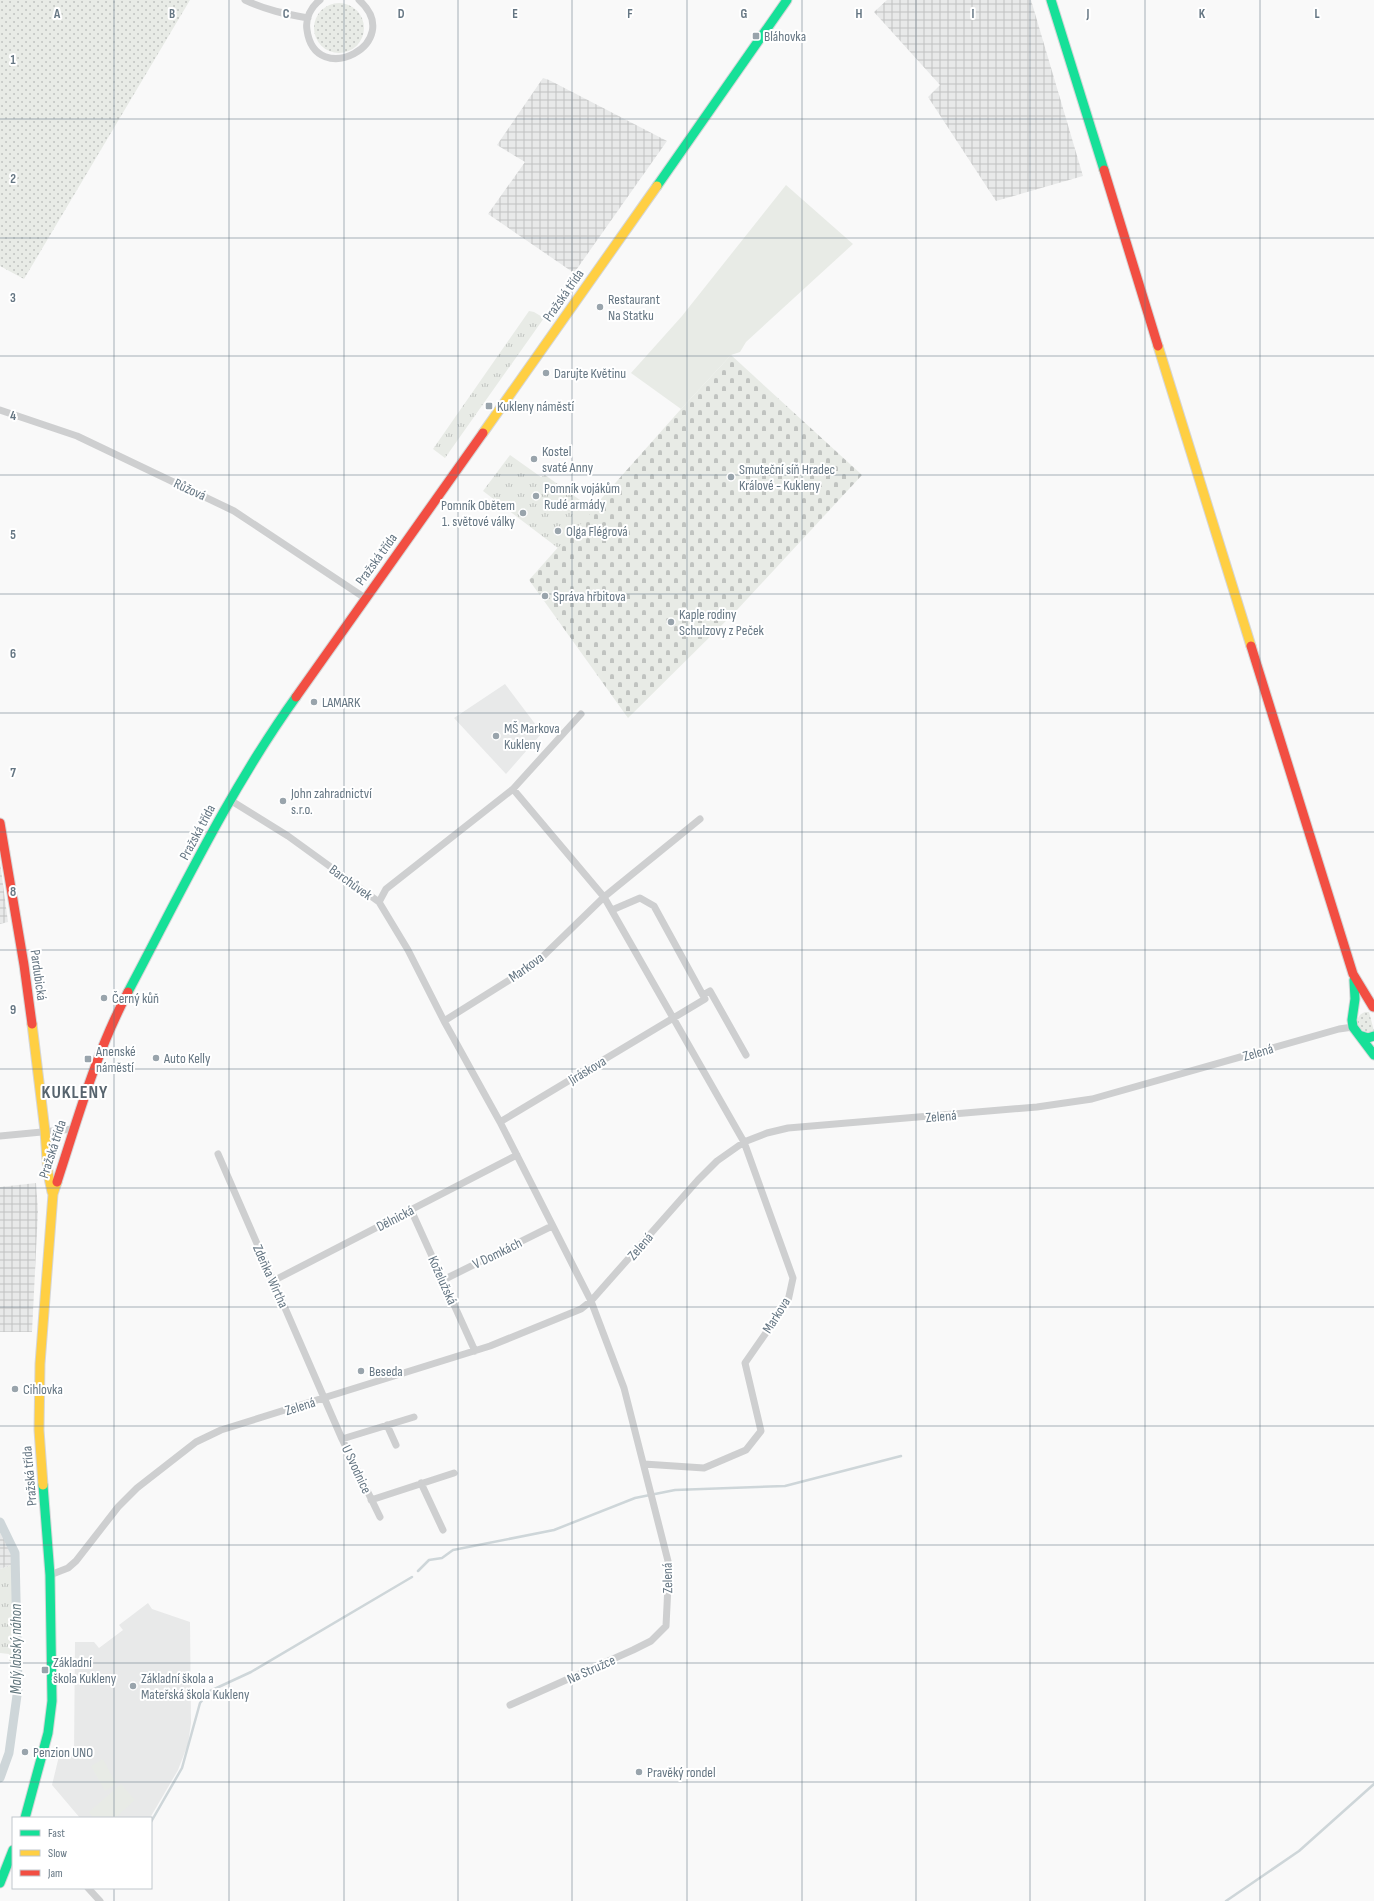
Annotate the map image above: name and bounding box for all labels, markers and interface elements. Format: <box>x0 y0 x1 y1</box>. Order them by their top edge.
text: A <box>53 6 61 22</box>
text: B <box>169 6 175 22</box>
text: C <box>283 6 290 22</box>
text: D <box>398 6 405 22</box>
text: E <box>512 6 518 22</box>
text: F <box>627 6 633 22</box>
text: G <box>741 6 748 22</box>
text: H <box>856 6 863 22</box>
text: I <box>972 6 975 22</box>
text: J <box>1086 6 1090 22</box>
text: K <box>1199 6 1206 22</box>
text: L <box>1314 6 1320 22</box>
place label: Bláhovka <box>764 28 806 45</box>
marker: Bláhovka <box>751 31 761 41</box>
text: 1 <box>10 52 16 68</box>
text: 2 <box>10 171 16 187</box>
street label: Pražská třída <box>539 266 588 325</box>
text: 3 <box>10 290 16 306</box>
place label: Restaurant Na Statku <box>608 291 660 324</box>
marker: Restaurant Na Statku <box>595 302 605 312</box>
place label: Darujte Květinu <box>554 365 626 382</box>
marker: Darujte Květinu <box>541 368 551 378</box>
place label: Kukleny náměstí <box>497 398 574 415</box>
marker: Kukleny náměstí <box>484 401 494 411</box>
text: 4 <box>10 408 16 424</box>
place label: Kostel svaté Anny <box>542 443 594 476</box>
marker: Kostel svaté Anny <box>529 454 539 464</box>
place label: Smuteční síň Hradec Králové - Kukleny <box>739 461 835 494</box>
marker: Smuteční síň Hradec Králové - Kukleny <box>726 472 736 482</box>
street label: Růžová <box>171 475 209 504</box>
place label: Pomník vojákům Rudé armády <box>544 480 620 513</box>
marker: Pomník vojákům Rudé armády <box>531 491 541 501</box>
place label: Pomník Obětem 1. světové války <box>441 497 516 530</box>
marker: Pomník Obětem 1. světové války <box>518 508 528 518</box>
place label: Olga Flégrová <box>566 523 628 540</box>
marker: Olga Flégrová <box>553 526 563 536</box>
text: 5 <box>10 527 16 543</box>
street label: Pražská třída <box>352 530 401 589</box>
place label: Správa hřbitova <box>553 588 626 605</box>
marker: Správa hřbitova <box>540 591 550 601</box>
place label: Kaple rodiny Schulzovy z Peček <box>679 606 765 639</box>
marker: Kaple rodiny Schulzovy z Peček <box>666 617 676 627</box>
text: 6 <box>10 646 16 662</box>
place label: LAMARK <box>322 694 361 711</box>
marker: LAMARK <box>309 697 319 707</box>
place label: MŠ Markova Kukleny <box>504 720 560 753</box>
marker: MŠ Markova Kukleny <box>491 731 501 741</box>
text: 7 <box>10 765 16 781</box>
place label: John zahradnictví s.r.o. <box>290 785 372 818</box>
marker: John zahradnictví s.r.o. <box>278 796 288 806</box>
street label: Pražská třída <box>176 802 219 863</box>
street label: Barchůvek <box>326 861 376 904</box>
text: 8 <box>10 884 16 900</box>
street label: Pardubická <box>27 948 50 1002</box>
street label: Markova <box>505 949 547 986</box>
place label: Černý kůň <box>112 990 159 1007</box>
marker: Černý kůň <box>99 993 109 1003</box>
text: 9 <box>10 1002 16 1018</box>
street label: Zelená <box>1241 1040 1275 1065</box>
place label: Anenské náměstí <box>95 1043 136 1076</box>
place label: Auto Kelly <box>163 1050 211 1067</box>
marker: Auto Kelly <box>151 1053 161 1063</box>
street label: Jiráskova <box>564 1053 609 1089</box>
marker: Anenské náměstí <box>83 1054 93 1064</box>
district label: KUKLENY <box>42 1082 108 1103</box>
street label: Zelená <box>925 1107 957 1126</box>
street label: Pražská třída <box>35 1118 70 1180</box>
street label: Dělnická <box>374 1202 417 1235</box>
street label: Zelená <box>624 1229 657 1264</box>
street label: V Domkách <box>470 1234 525 1273</box>
street label: Zdeňka Wirtha <box>249 1242 292 1310</box>
street label: Koželužská <box>424 1253 461 1307</box>
street label: Markova <box>759 1294 794 1336</box>
place label: Beseda <box>369 1363 403 1380</box>
marker: Beseda <box>356 1366 366 1376</box>
place label: Cihlovka <box>23 1381 63 1398</box>
marker: Cihlovka <box>10 1384 20 1394</box>
street label: Zelená <box>283 1394 317 1419</box>
street label: U Svodnice <box>338 1442 375 1496</box>
street label: Pražská třída <box>18 1445 41 1507</box>
street label: Zelená <box>659 1562 676 1594</box>
water label: Malý labský náhon <box>7 1604 26 1694</box>
street label: Na Stružce <box>565 1651 618 1688</box>
place label: Základní škola Kukleny <box>53 1654 117 1687</box>
marker: Základní škola Kukleny <box>40 1665 50 1675</box>
place label: Základní škola a Mateřská škola Kukleny <box>141 1670 250 1703</box>
marker: Základní škola a Mateřská škola Kukleny <box>128 1681 138 1691</box>
place label: Penzion UNO <box>33 1744 93 1761</box>
marker: Penzion UNO <box>20 1747 30 1757</box>
place label: Pravěký rondel <box>647 1764 716 1781</box>
marker: Pravěký rondel <box>634 1767 644 1777</box>
legend <box>12 1817 152 1889</box>
text: Fast <box>48 1826 65 1841</box>
text: Slow <box>48 1846 67 1861</box>
text: Jam <box>47 1866 63 1881</box>

